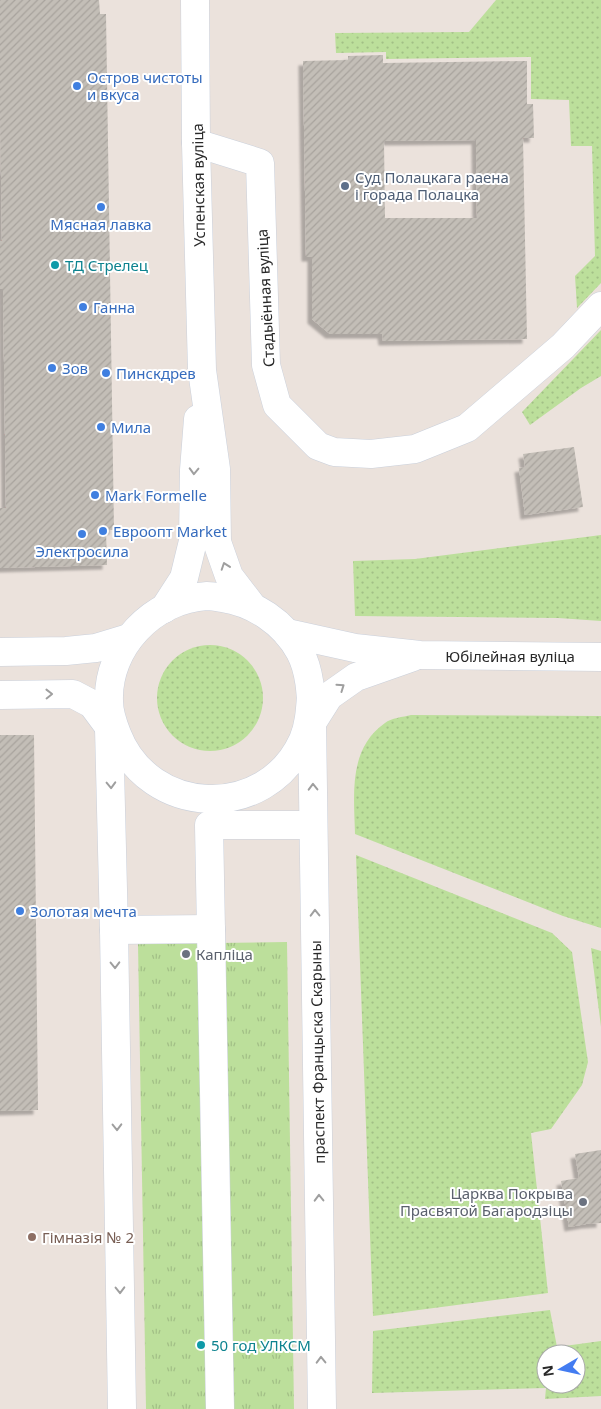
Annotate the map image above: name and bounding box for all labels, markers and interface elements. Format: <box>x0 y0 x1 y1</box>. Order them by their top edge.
place label: Остров чистоты и вкуса <box>87 67 203 104</box>
marker: Остров чистоты и вкуса <box>71 80 83 92</box>
street label: Успенская вуліца <box>187 123 209 247</box>
place label: Суд Полацкага раена і горада Полацка <box>355 167 509 204</box>
marker: Суд Полацкага раена і горада Полацка <box>339 180 351 192</box>
marker: Мясная лавка <box>95 201 107 213</box>
place label: Мясная лавка <box>50 214 152 234</box>
street label: Стадыённая вуліца <box>251 228 279 368</box>
place label: ТД Стрелец <box>65 255 149 275</box>
marker: ТД Стрелец <box>49 259 61 271</box>
place label: Ганна <box>93 297 135 317</box>
marker: Ганна <box>77 301 89 313</box>
place label: Зов <box>62 358 88 378</box>
marker: Зов <box>46 362 58 374</box>
place label: Пинскдрев <box>116 363 196 383</box>
marker: Пинскдрев <box>100 367 112 379</box>
place label: Мила <box>111 417 151 437</box>
marker: Мила <box>95 421 107 433</box>
one-way arrow <box>189 468 199 475</box>
place label: Mark Formelle <box>105 485 207 505</box>
marker: Mark Formelle <box>89 489 101 501</box>
place label: Евроопт Market <box>113 521 227 541</box>
marker: Евроопт Market <box>97 525 109 537</box>
marker: Электросила <box>76 528 88 540</box>
place label: Электросила <box>35 541 129 561</box>
one-way arrow <box>221 562 231 570</box>
street label: Юбілейная вуліца <box>445 646 575 666</box>
one-way arrow <box>335 684 345 693</box>
one-way arrow <box>45 689 53 699</box>
one-way arrow <box>106 782 116 789</box>
one-way arrow <box>308 783 318 790</box>
place label: Золотая мечта <box>30 901 137 921</box>
marker: Золотая мечта <box>14 905 26 917</box>
one-way arrow <box>310 909 320 916</box>
street label: праспект Францыска Скарыны <box>305 940 329 1164</box>
place label: Капліца <box>196 944 253 964</box>
marker: Капліца <box>180 948 192 960</box>
one-way arrow <box>110 962 120 969</box>
one-way arrow <box>112 1124 122 1132</box>
place label: Царква Покрыва Прасвятой Багародзіцы <box>400 1183 573 1220</box>
one-way arrow <box>314 1194 324 1202</box>
marker: Царква Покрыва Прасвятой Багародзіцы <box>577 1196 589 1208</box>
place label: Гімназія № 2 <box>42 1227 134 1247</box>
marker: Гімназія № 2 <box>26 1231 38 1243</box>
one-way arrow <box>115 1286 125 1294</box>
place label: 50 год УЛКСМ <box>211 1335 311 1355</box>
marker: 50 год УЛКСМ <box>195 1339 207 1351</box>
north arrow <box>536 1344 586 1394</box>
one-way arrow <box>316 1356 326 1364</box>
text: N <box>537 1364 558 1378</box>

